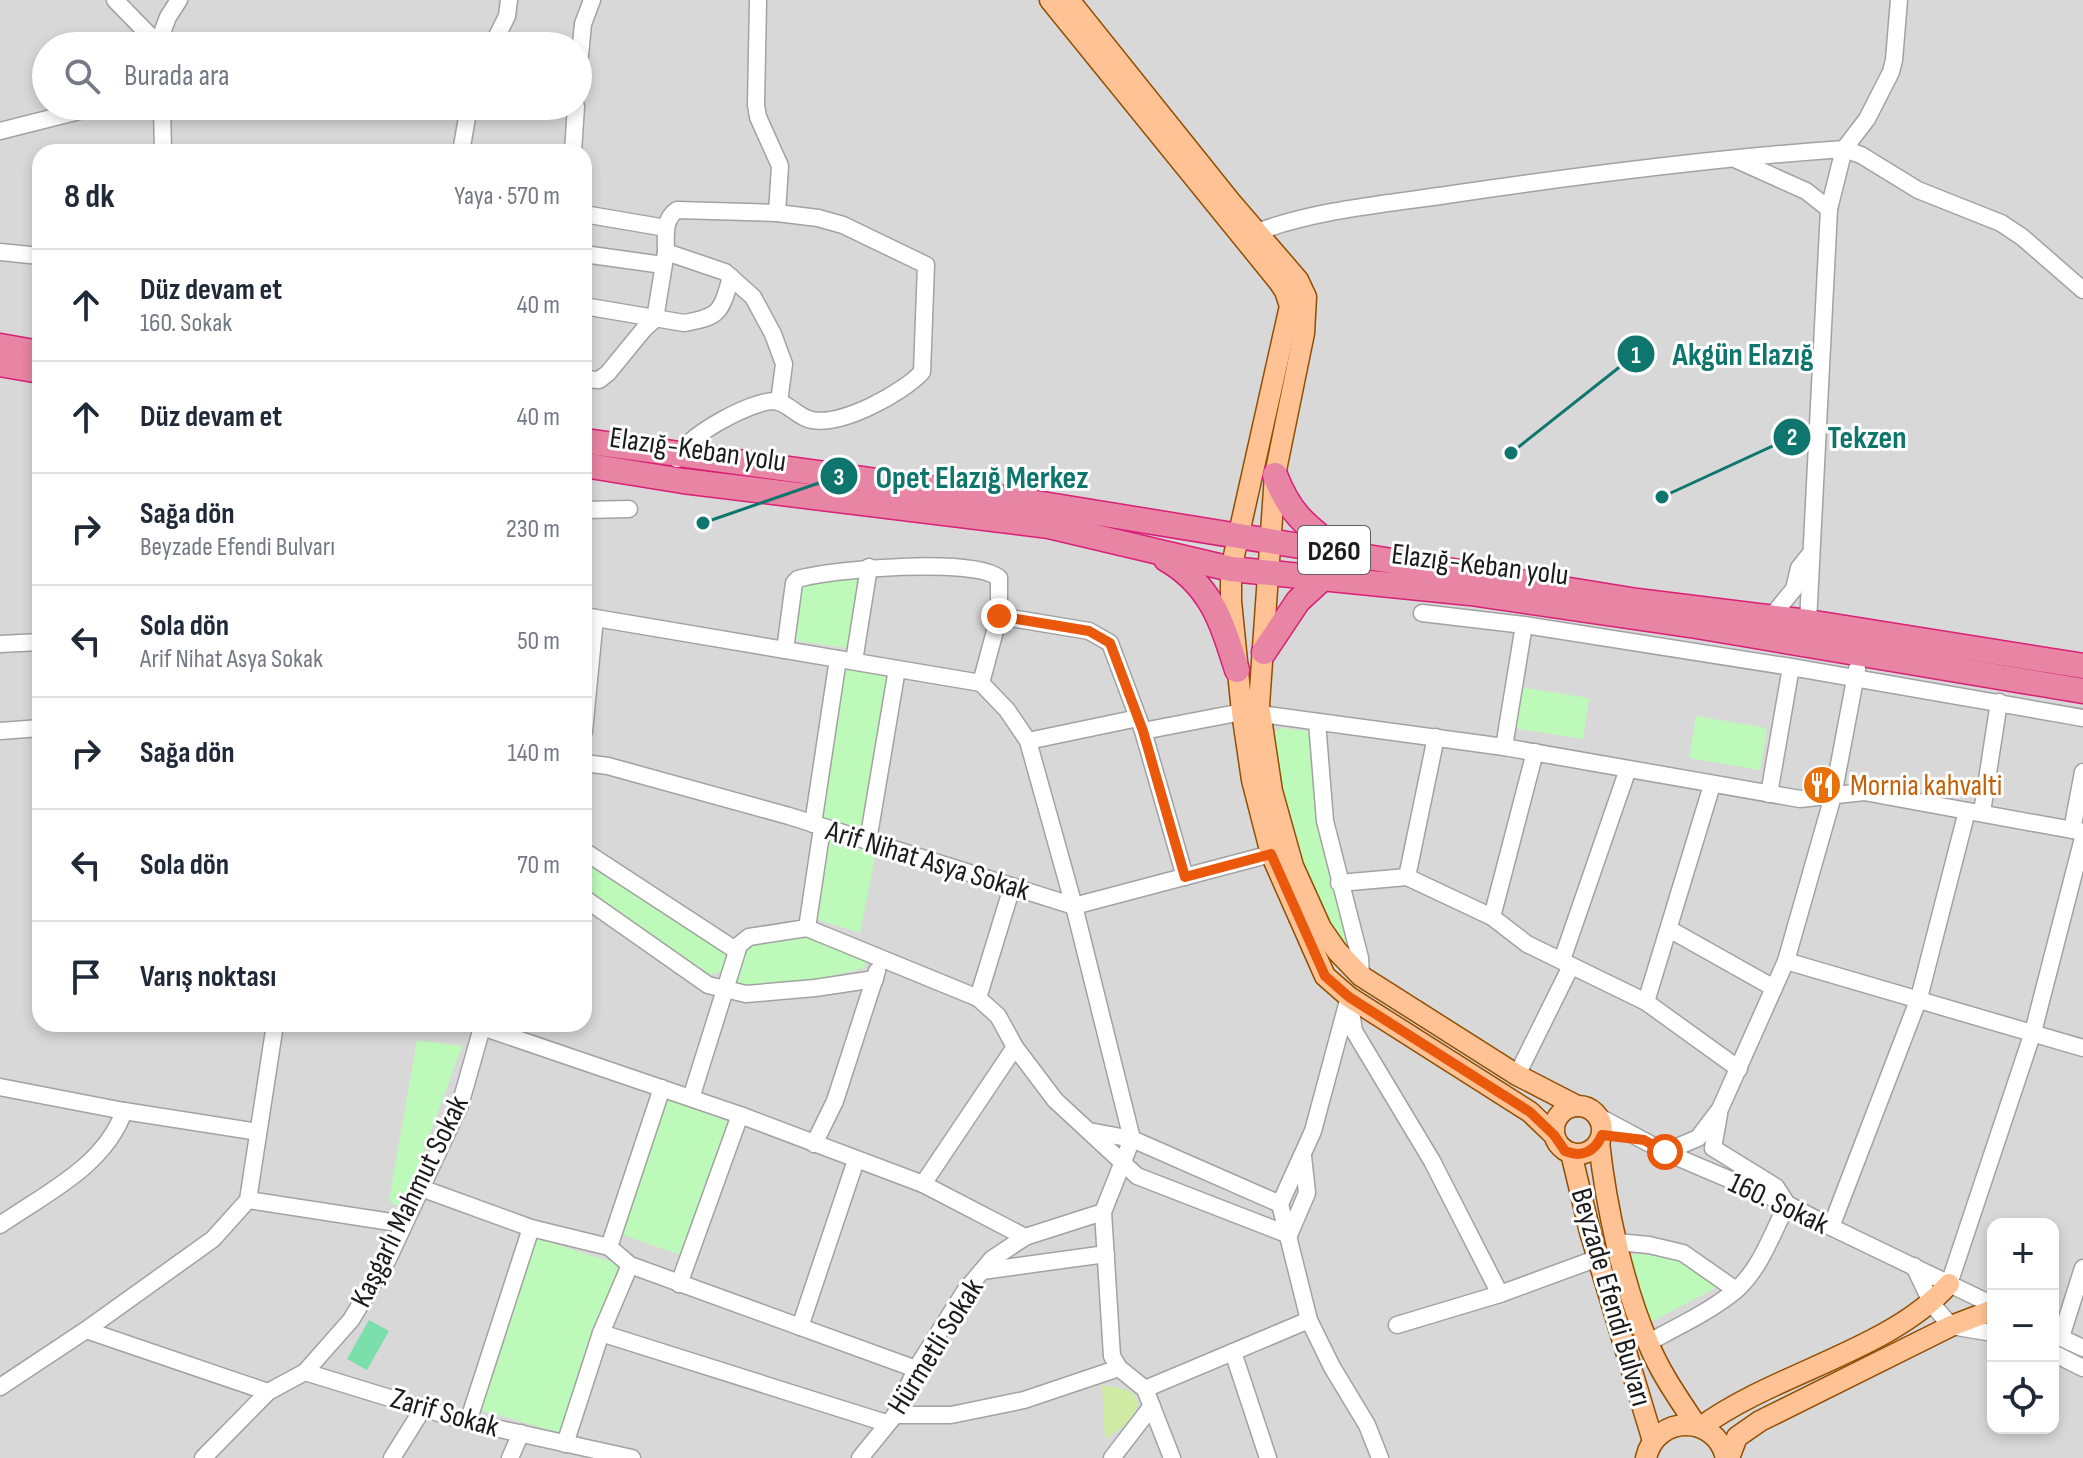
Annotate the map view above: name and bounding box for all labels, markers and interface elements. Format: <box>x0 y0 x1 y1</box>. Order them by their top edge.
search box <box>32 32 592 120</box>
icon: search <box>60 54 104 98</box>
text: Burada ara <box>124 58 230 94</box>
text: 8 dk <box>64 176 115 217</box>
text: Yaya · 570 m <box>454 181 560 212</box>
text: Düz devam et <box>140 272 282 308</box>
icon: ahead <box>64 283 108 327</box>
text: 40 m <box>517 290 560 321</box>
text: 160. Sokak <box>140 308 232 339</box>
callout: Akgün Elazığ <box>1616 326 1829 382</box>
text: Akgün Elazığ <box>1672 336 1813 375</box>
text: 1 <box>1631 341 1641 370</box>
icon: ahead <box>64 395 108 439</box>
text: Düz devam et <box>140 399 282 435</box>
text: 40 m <box>517 402 560 433</box>
callout: Tekzen <box>1772 409 1922 465</box>
text: Tekzen <box>1828 419 1906 458</box>
street label: Elazığ-Keban yolu <box>607 420 789 480</box>
text: 2 <box>1787 423 1797 452</box>
callout: Opet Elazığ Merkez <box>819 448 1104 504</box>
text: Opet Elazığ Merkez <box>875 459 1089 498</box>
text: 3 <box>834 463 844 492</box>
text: Sağa dön <box>140 496 235 532</box>
icon: right <box>64 507 108 551</box>
text: 230 m <box>506 514 560 545</box>
road number: D260 <box>1298 526 1370 574</box>
text: Beyzade Efendi Bulvarı <box>140 532 335 563</box>
street label: Elazığ-Keban yolu <box>1389 536 1570 594</box>
route end <box>981 598 1017 634</box>
text: Sola dön <box>140 608 229 644</box>
icon: left <box>64 619 108 663</box>
text: 50 m <box>517 626 560 657</box>
text: Arif Nihat Asya Sokak <box>140 644 323 675</box>
icon: right <box>64 731 108 775</box>
text: Sağa dön <box>140 735 235 771</box>
text: 140 m <box>508 738 560 769</box>
restaurant icon: Mornia kahvalti <box>1801 764 1843 806</box>
place label: Mornia kahvalti <box>1850 768 2002 804</box>
street label: Arif Nihat Asya Sokak <box>821 813 1034 909</box>
icon: left <box>64 843 108 887</box>
text: Sola dön <box>140 847 229 883</box>
text: 70 m <box>517 850 560 881</box>
icon: arrive <box>64 955 108 999</box>
text: Varış noktası <box>140 959 276 995</box>
street label: Kaşgarlı Mahmut Sokak <box>343 1089 477 1313</box>
route start <box>1647 1134 1683 1170</box>
street label: 160. Sokak <box>1723 1165 1835 1243</box>
street label: Beyzade Efendi Bulvarı <box>1563 1184 1659 1410</box>
map controls <box>1987 1218 2059 1434</box>
button: + <box>1987 1218 2059 1290</box>
street label: Hürmetli Sokak <box>880 1272 992 1421</box>
button: − <box>1987 1290 2059 1362</box>
button: locate <box>1987 1362 2059 1434</box>
street label: Zarif Sokak <box>386 1380 504 1446</box>

